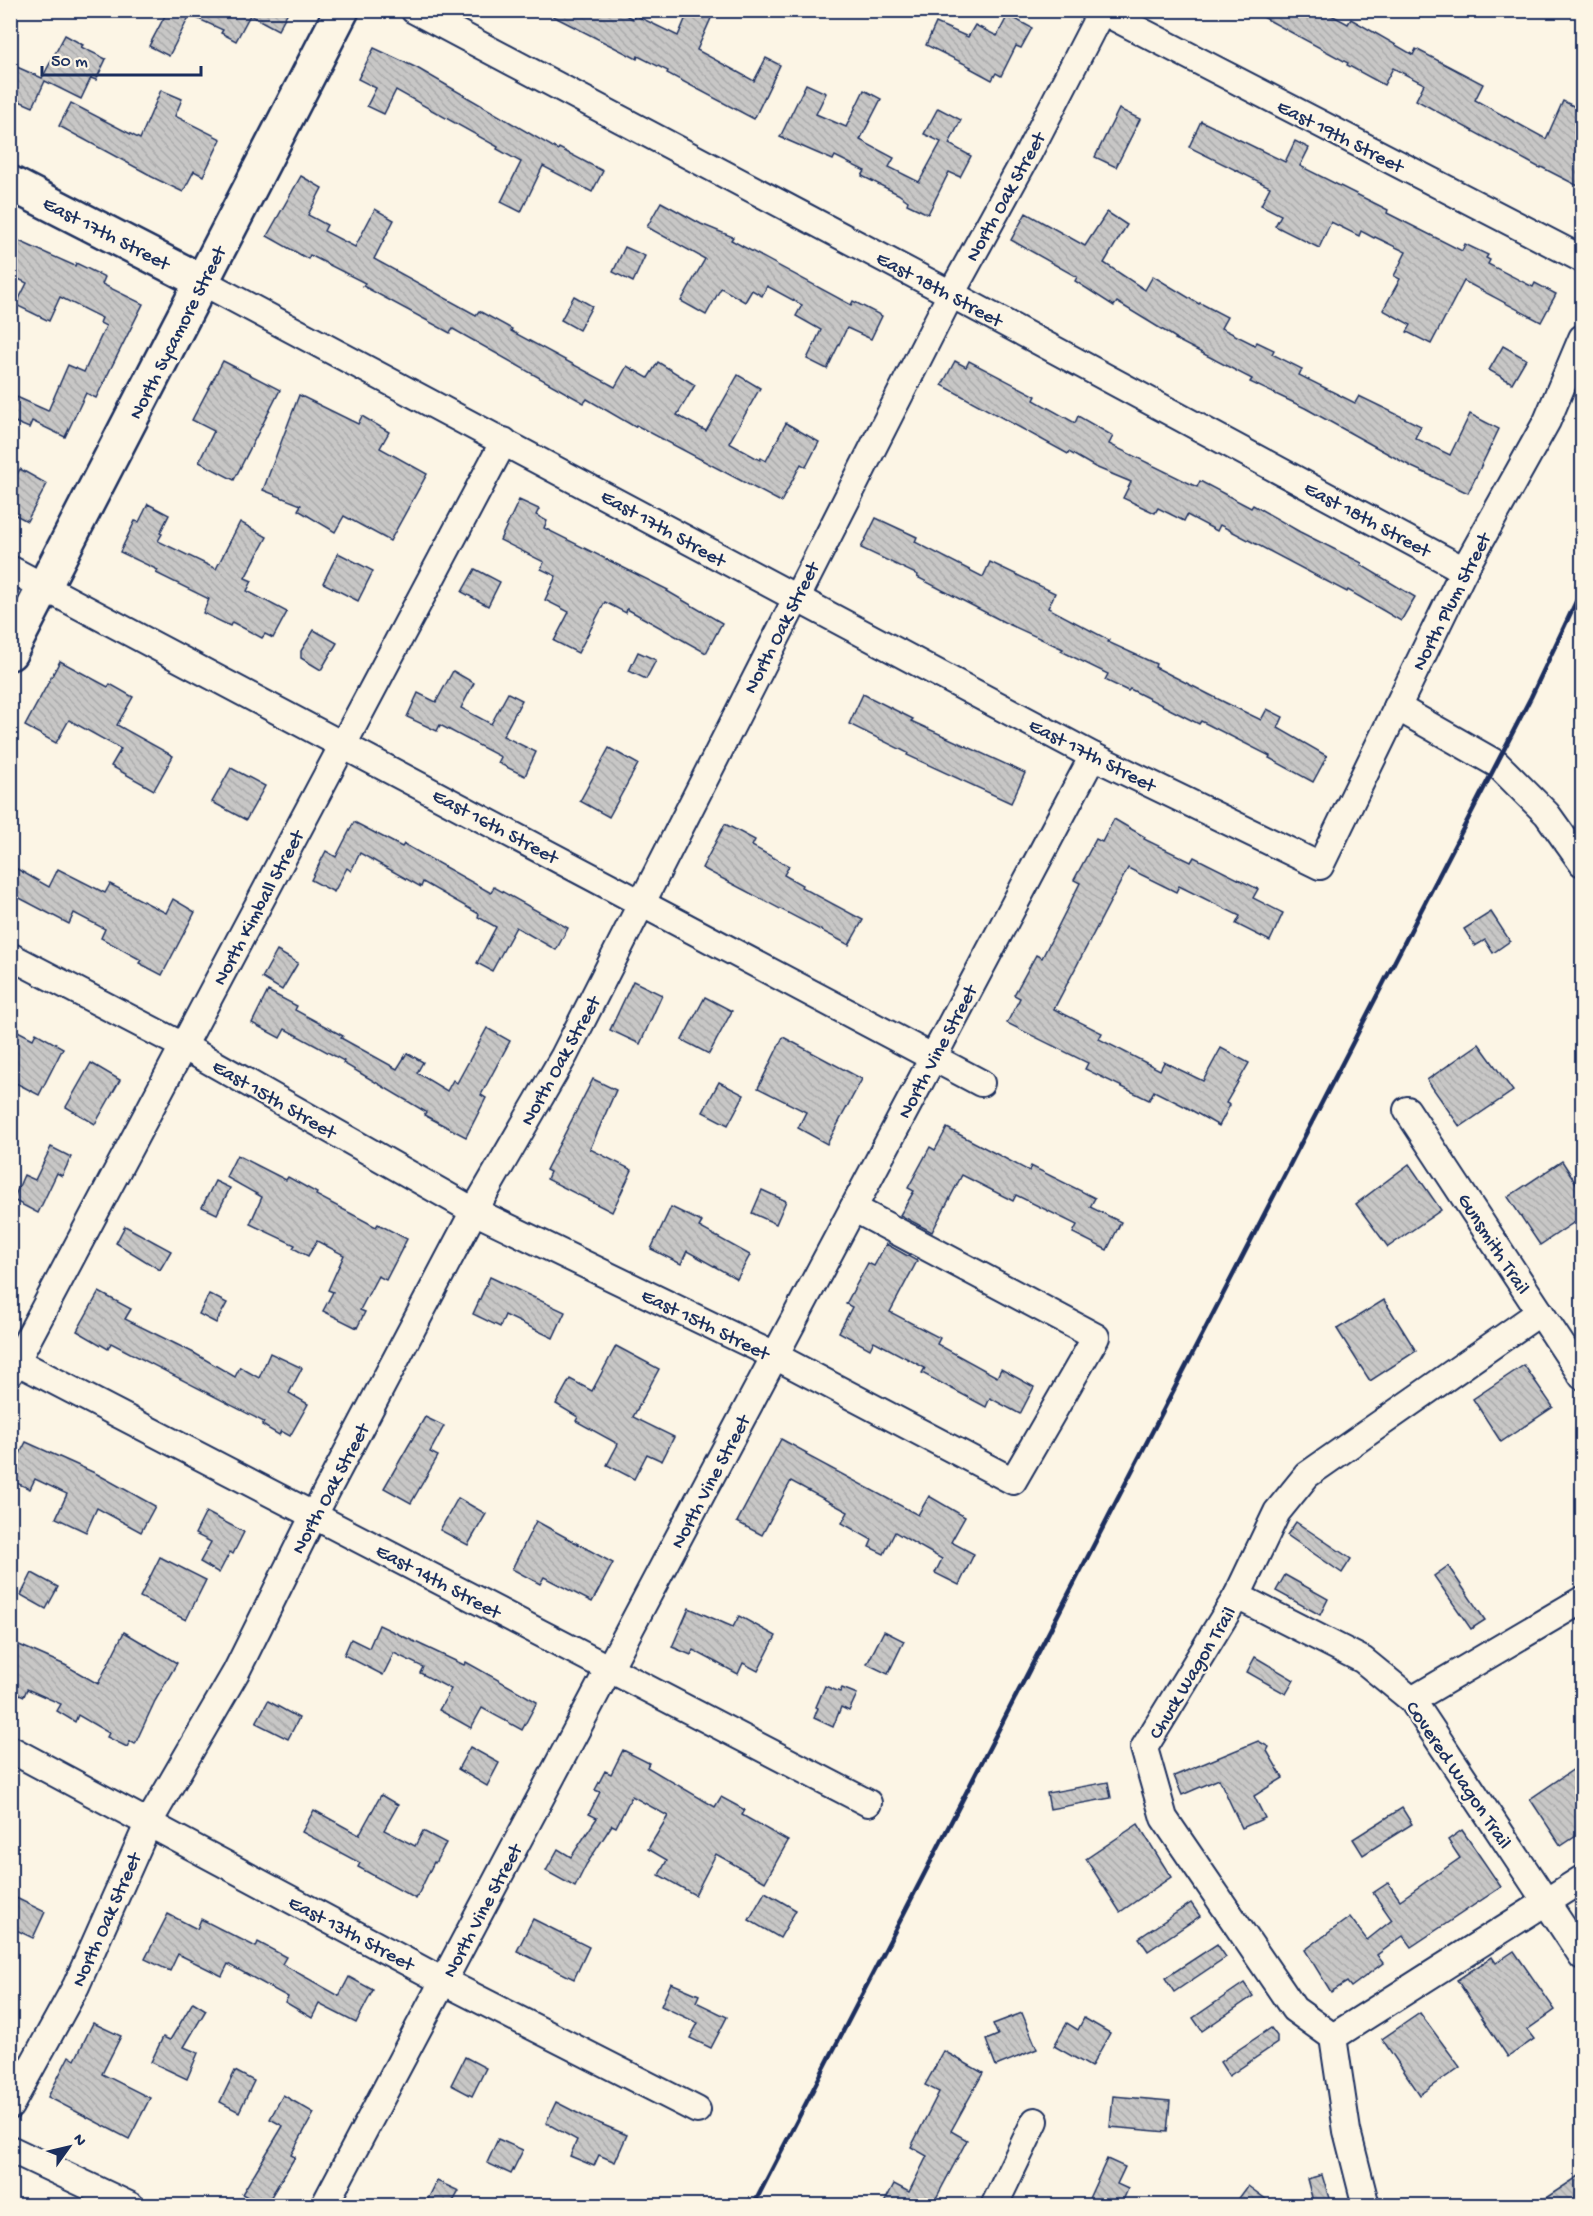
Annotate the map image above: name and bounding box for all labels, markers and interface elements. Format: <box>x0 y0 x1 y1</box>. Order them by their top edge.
scale bar <box>42 39 201 77</box>
text: 50 m <box>51 52 88 73</box>
street label: East 19th Street <box>1272 96 1408 181</box>
street label: North Oak Street <box>962 127 1053 266</box>
street label: East 17th Street <box>38 193 174 278</box>
street label: North Sycamore Street <box>125 242 234 424</box>
street label: East 18th Street <box>871 248 1007 335</box>
street label: East 18th Street <box>1299 478 1435 565</box>
street label: East 17th Street <box>596 486 730 575</box>
street label: North Plum Street <box>1409 528 1499 675</box>
street label: North Oak Street <box>740 557 827 698</box>
street label: East 17th Street <box>1024 715 1160 800</box>
street label: East 16th Street <box>428 785 563 872</box>
street label: North Kimball Street <box>210 826 312 990</box>
street label: North Vine Street <box>894 981 985 1123</box>
street label: North Oak Street <box>517 991 608 1130</box>
street label: East 15th Street <box>207 1056 341 1147</box>
street label: Gunsmith Trail <box>1451 1190 1533 1300</box>
street label: East 15th Street <box>637 1285 774 1368</box>
street label: North Vine Street <box>667 1411 758 1553</box>
street label: North Oak Street <box>288 1419 377 1559</box>
street label: East 14th Street <box>371 1540 505 1627</box>
street label: Chuck Wagon Trail <box>1145 1604 1243 1744</box>
street label: Covered Wagon Trail <box>1399 1698 1515 1854</box>
street label: North Vine Street <box>439 1840 530 1982</box>
street label: North Oak Street <box>68 1848 149 1991</box>
street label: East 13th Street <box>283 1892 419 1979</box>
north arrow <box>39 2117 99 2177</box>
text: N <box>68 2131 90 2151</box>

